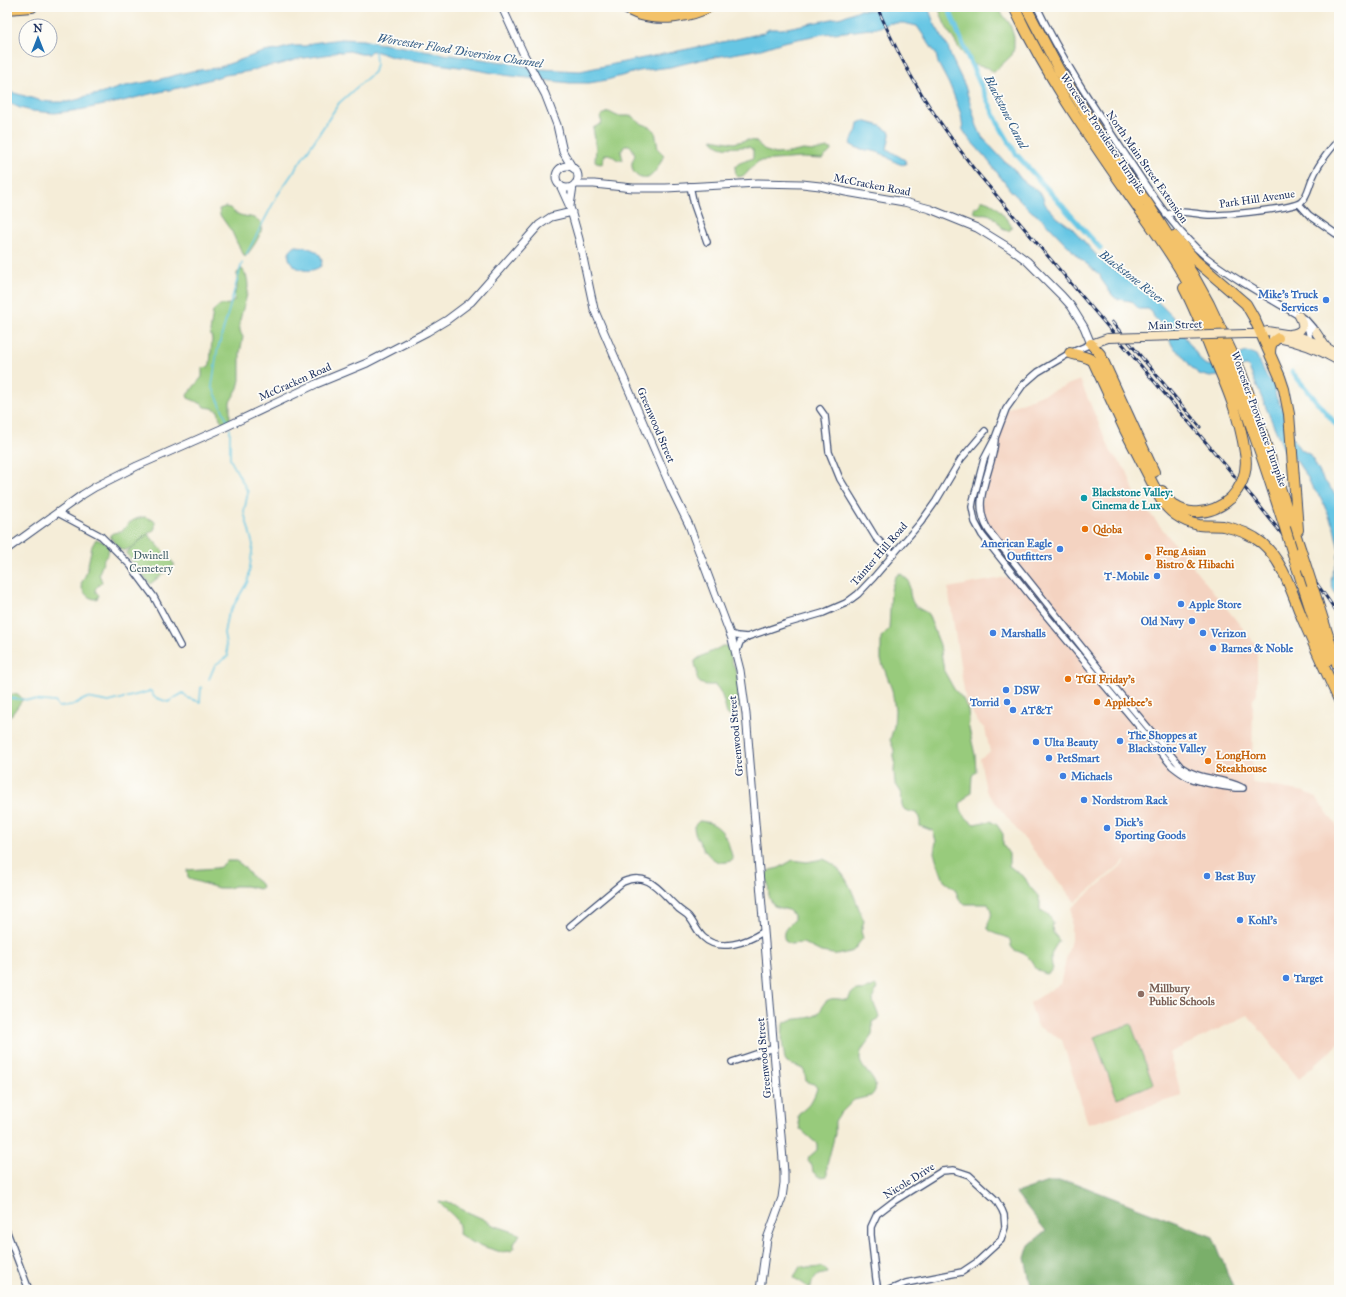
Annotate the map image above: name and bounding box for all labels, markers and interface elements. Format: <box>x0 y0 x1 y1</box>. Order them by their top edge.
north arrow <box>18 18 58 58</box>
text: N <box>33 22 43 35</box>
water label: Worcester Flood Diversion Channel <box>376 31 545 71</box>
street label: Worcester-Providence Turnpike <box>1058 71 1149 197</box>
water label: Blackstone Canal <box>981 72 1031 153</box>
street label: North Main Street Extension <box>1103 108 1191 226</box>
street label: McCracken Road <box>832 171 912 199</box>
street label: Park Hill Avenue <box>1218 187 1296 211</box>
water label: Blackstone River <box>1096 247 1168 307</box>
place label: Mike's Truck Services <box>1258 288 1319 314</box>
marker: Mike's Truck Services <box>1321 295 1331 305</box>
street label: Main Street <box>1147 318 1203 332</box>
street label: Worcester-Providence Turnpike <box>1228 349 1290 489</box>
street label: McCracken Road <box>257 360 334 404</box>
street label: Greenwood Street <box>634 385 678 465</box>
place label: Blackstone Valley: Cinema de Lux <box>1092 486 1173 512</box>
marker: Blackstone Valley: Cinema de Lux <box>1079 493 1089 503</box>
street label: Tainter Hill Road <box>848 519 910 588</box>
place label: Qdoba <box>1093 523 1122 537</box>
marker: Qdoba <box>1080 524 1090 534</box>
place label: American Eagle Outfitters <box>980 537 1052 563</box>
marker: American Eagle Outfitters <box>1055 544 1065 554</box>
place label: Feng Asian Bistro & Hibachi <box>1156 545 1235 571</box>
park label: Dwinell Cemetery <box>129 549 174 575</box>
marker: Feng Asian Bistro & Hibachi <box>1143 552 1153 562</box>
place label: T-Mobile <box>1103 570 1149 583</box>
marker: T-Mobile <box>1152 571 1162 581</box>
place label: Apple Store <box>1188 598 1242 612</box>
marker: Apple Store <box>1176 599 1186 609</box>
place label: Old Navy <box>1141 615 1185 629</box>
marker: Old Navy <box>1187 616 1197 626</box>
place label: Marshalls <box>1001 627 1046 640</box>
place label: Verizon <box>1210 627 1246 640</box>
marker: Marshalls <box>988 628 998 638</box>
marker: Verizon <box>1198 628 1208 638</box>
place label: Barnes & Noble <box>1221 642 1294 655</box>
marker: Barnes & Noble <box>1208 643 1218 653</box>
place label: TGI Friday's <box>1075 673 1135 687</box>
marker: TGI Friday's <box>1063 674 1073 684</box>
place label: DSW <box>1014 684 1040 697</box>
marker: DSW <box>1001 685 1011 695</box>
street label: Greenwood Street <box>726 695 746 777</box>
place label: Torrid <box>969 696 999 709</box>
place label: Applebee's <box>1104 696 1152 710</box>
marker: Torrid <box>1002 697 1012 707</box>
marker: Applebee's <box>1092 697 1102 707</box>
place label: AT&T <box>1020 704 1053 717</box>
marker: AT&T <box>1008 705 1018 715</box>
place label: The Shoppes at Blackstone Valley <box>1127 729 1207 756</box>
place label: Ulta Beauty <box>1044 736 1099 750</box>
marker: The Shoppes at Blackstone Valley <box>1115 736 1125 746</box>
marker: Ulta Beauty <box>1031 737 1041 747</box>
place label: LongHorn Steakhouse <box>1216 749 1267 775</box>
place label: PetSmart <box>1057 752 1100 765</box>
marker: PetSmart <box>1044 753 1054 763</box>
marker: LongHorn Steakhouse <box>1203 756 1213 766</box>
place label: Michaels <box>1071 770 1112 783</box>
marker: Michaels <box>1058 771 1068 781</box>
place label: Nordstrom Rack <box>1092 794 1169 807</box>
marker: Nordstrom Rack <box>1079 795 1089 805</box>
place label: Dick's Sporting Goods <box>1115 816 1186 843</box>
marker: Dick's Sporting Goods <box>1102 823 1112 833</box>
place label: Best Buy <box>1215 870 1256 884</box>
marker: Best Buy <box>1202 871 1212 881</box>
place label: Kohl's <box>1248 914 1277 927</box>
marker: Kohl's <box>1235 915 1245 925</box>
place label: Target <box>1293 972 1323 985</box>
marker: Target <box>1281 973 1291 983</box>
place label: Millbury Public Schools <box>1149 982 1215 1008</box>
marker: Millbury Public Schools <box>1136 989 1146 999</box>
street label: Greenwood Street <box>754 1017 774 1099</box>
street label: Nicole Drive <box>881 1160 937 1202</box>

